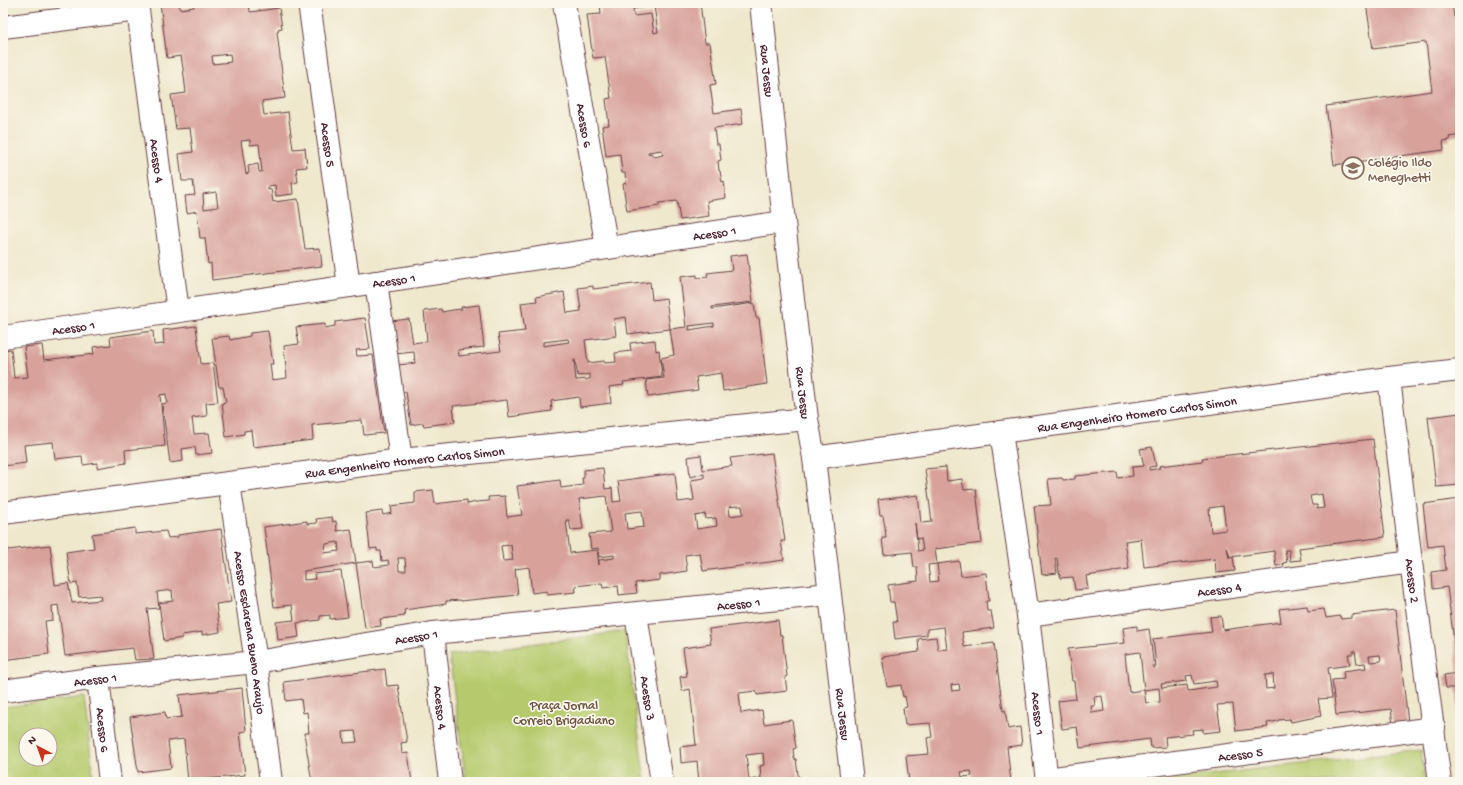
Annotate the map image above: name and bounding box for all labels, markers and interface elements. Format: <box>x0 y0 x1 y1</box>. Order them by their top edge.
street label: Rua Jessu <box>755 44 776 98</box>
street label: Acesso 6 <box>572 102 594 149</box>
street label: Acesso 5 <box>316 122 337 168</box>
street label: Acesso 4 <box>145 138 166 184</box>
school or university icon: Colégio Ildo Meneghetti <box>1340 155 1366 181</box>
place label: Colégio Ildo Meneghetti <box>1368 156 1432 186</box>
street label: Acesso 1 <box>692 224 737 245</box>
street label: Acesso 1 <box>372 271 417 293</box>
street label: Acesso 1 <box>51 319 96 340</box>
street label: Rua Jessu <box>791 366 812 420</box>
street label: Rua Engenheiro Homero Carlos Simon <box>1037 394 1239 437</box>
street label: Rua Engenheiro Homero Carlos Simon <box>304 445 506 483</box>
street label: Acesso Esclarena Bueno Araujo <box>229 550 268 716</box>
street label: Acesso 2 <box>1401 558 1421 605</box>
street label: Acesso 4 <box>1196 581 1243 601</box>
street label: Acesso 1 <box>716 596 761 615</box>
street label: Acesso 1 <box>394 628 439 649</box>
street label: Acesso 1 <box>73 671 118 691</box>
street label: Acesso 3 <box>636 675 657 722</box>
street label: Acesso 4 <box>429 685 449 731</box>
street label: Rua Jessu <box>831 687 852 741</box>
street label: Acesso 1 <box>1027 691 1047 736</box>
park label: Praça Jornal Correio Brigadiano <box>513 699 615 729</box>
street label: Acesso 6 <box>91 707 112 753</box>
north arrow <box>18 727 58 767</box>
text: N <box>26 734 39 748</box>
street label: Acesso 5 <box>1217 746 1264 766</box>

